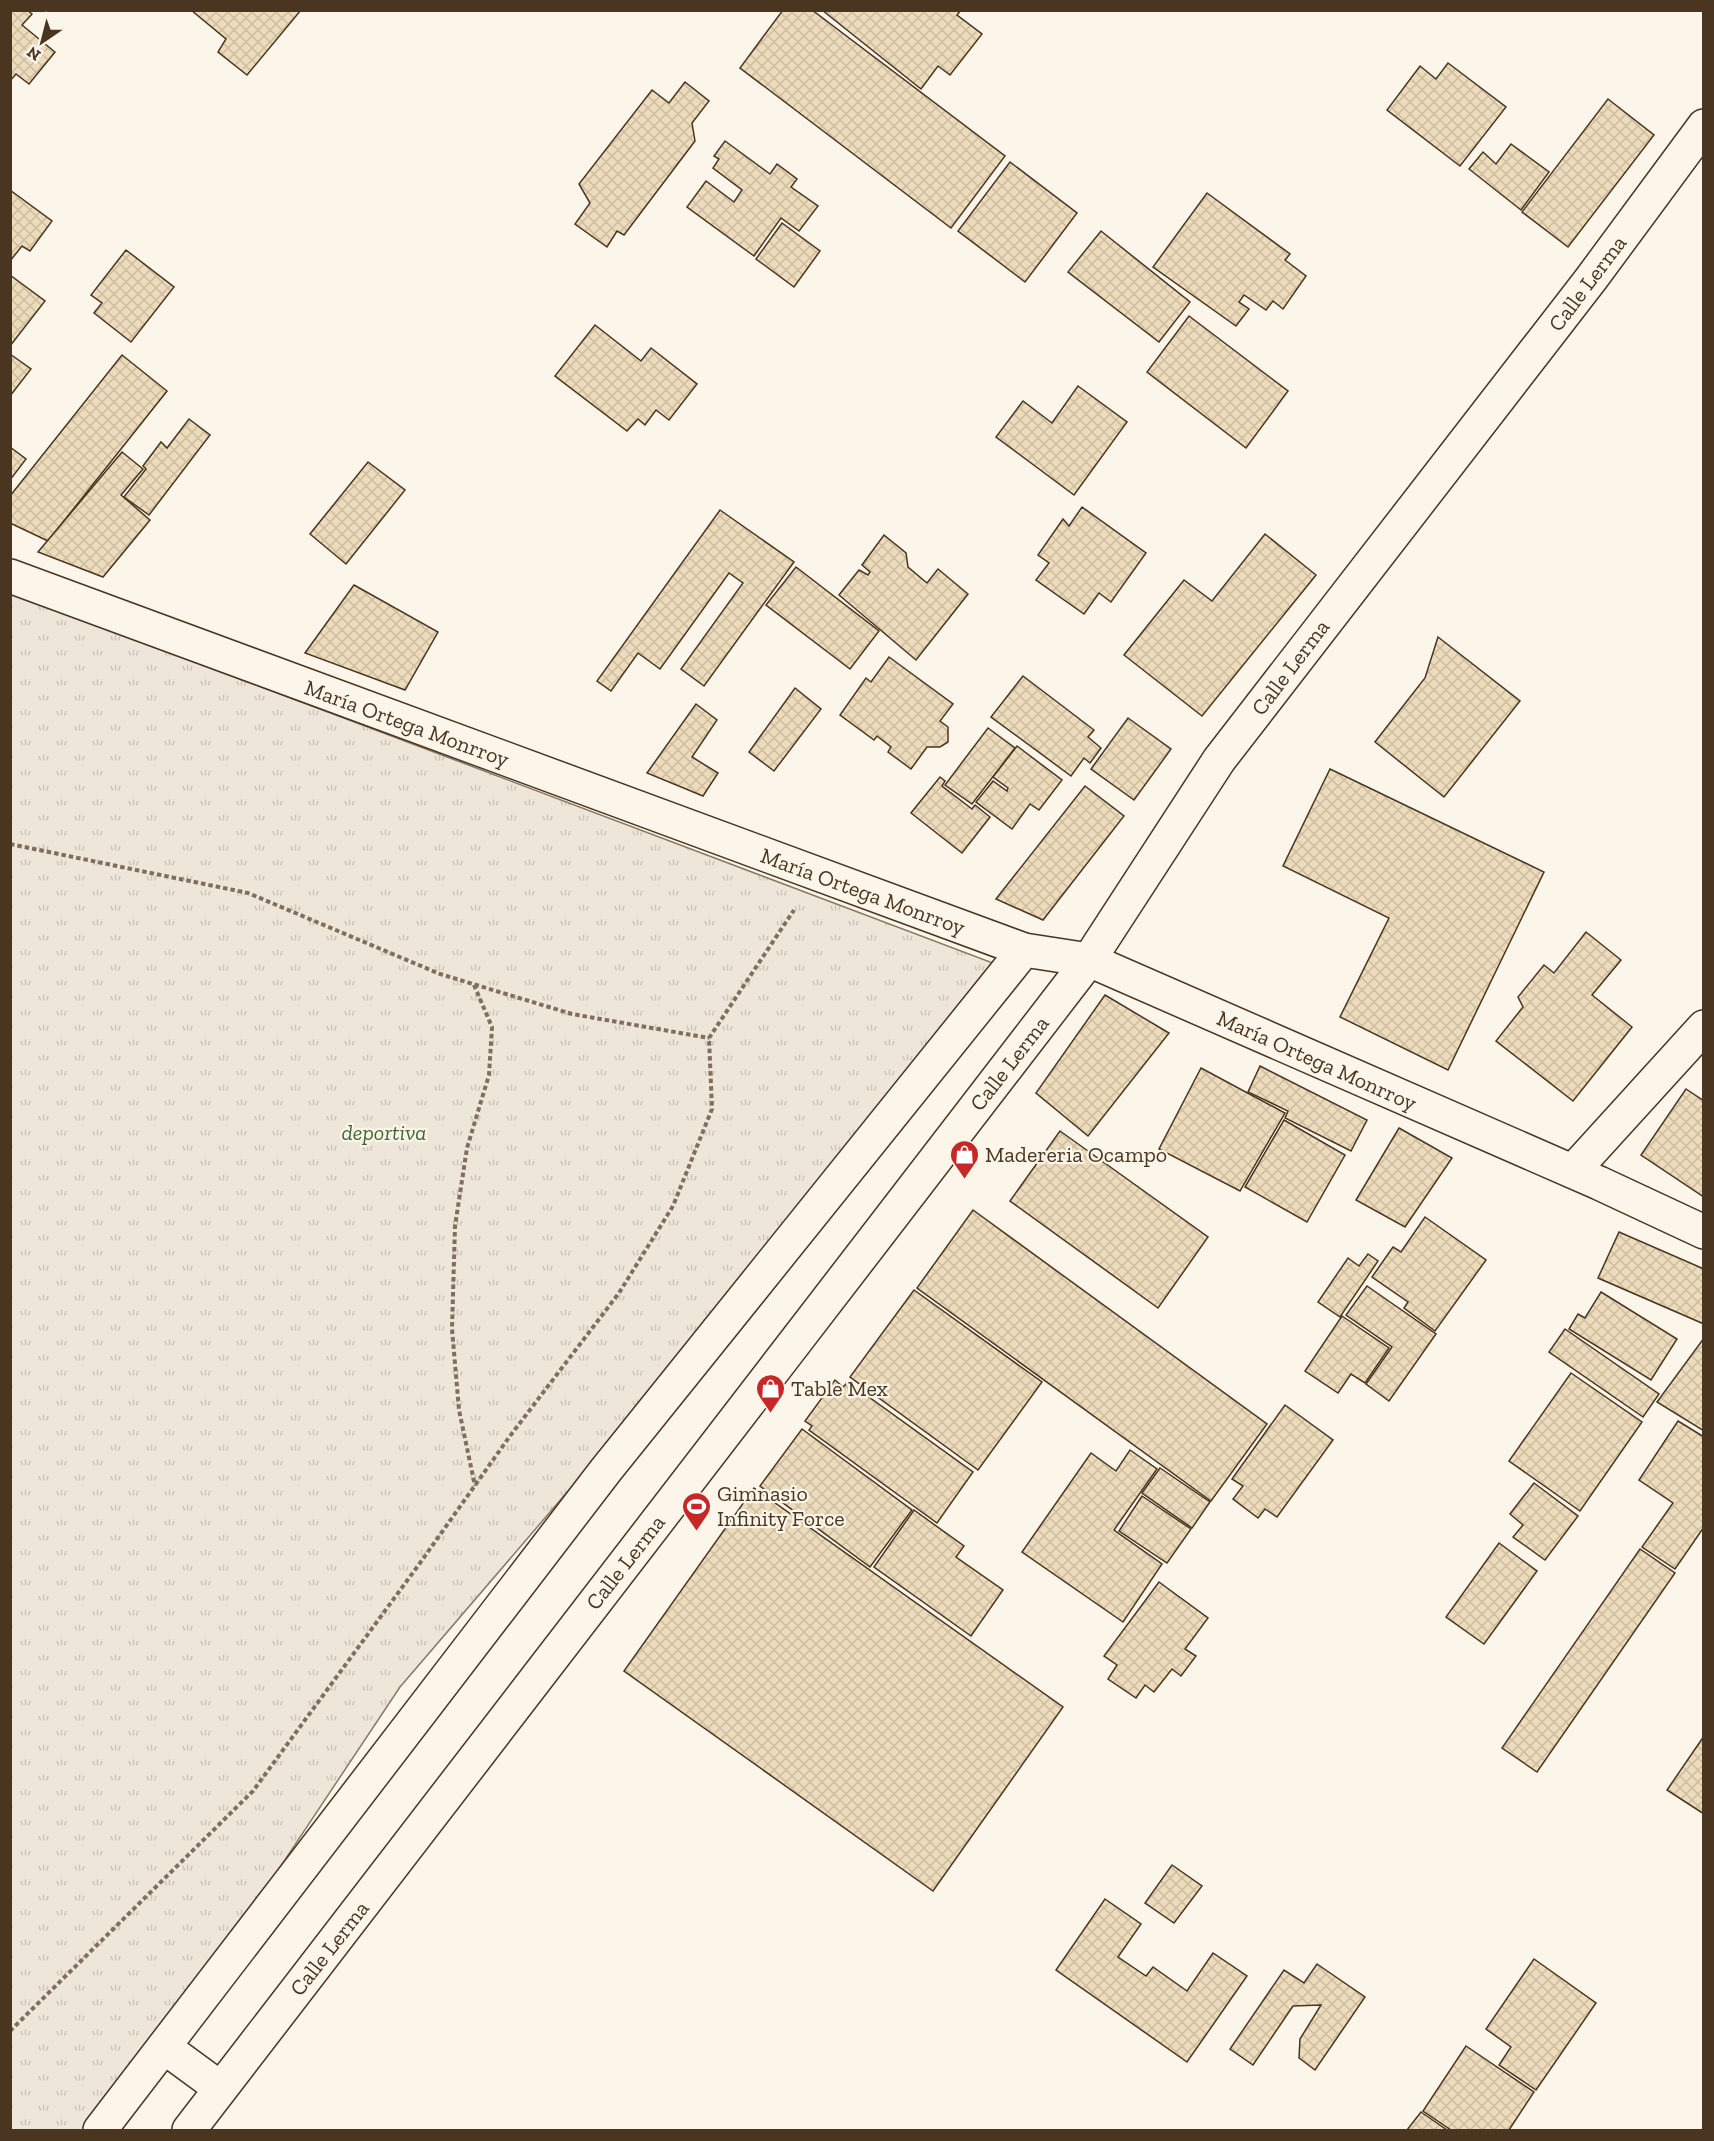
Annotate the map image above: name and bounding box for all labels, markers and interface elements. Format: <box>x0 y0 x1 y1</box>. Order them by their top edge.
north arrow <box>12 12 72 72</box>
text: N <box>23 43 44 65</box>
street label: Calle Lerma <box>1543 230 1632 337</box>
street label: Calle Lerma <box>1246 614 1335 721</box>
street label: María Ortega Monrroy <box>301 674 514 773</box>
street label: María Ortega Monrroy <box>757 842 970 941</box>
street label: María Ortega Monrroy <box>1213 1004 1422 1117</box>
street label: Calle Lerma <box>964 1010 1055 1116</box>
park label: deportiva <box>342 1119 426 1146</box>
shop icon: Madereria Ocampo <box>948 1138 980 1180</box>
place label: Madereria Ocampo <box>985 1141 1167 1168</box>
shop icon: Table Mex <box>754 1372 786 1414</box>
place label: Table Mex <box>791 1375 888 1402</box>
place label: Gimnasio Infinity Force <box>717 1480 845 1532</box>
sports icon: Gimnasio Infinity Force <box>680 1490 712 1532</box>
street label: Calle Lerma <box>580 1509 671 1615</box>
street label: Calle Lerma <box>284 1895 375 2001</box>

